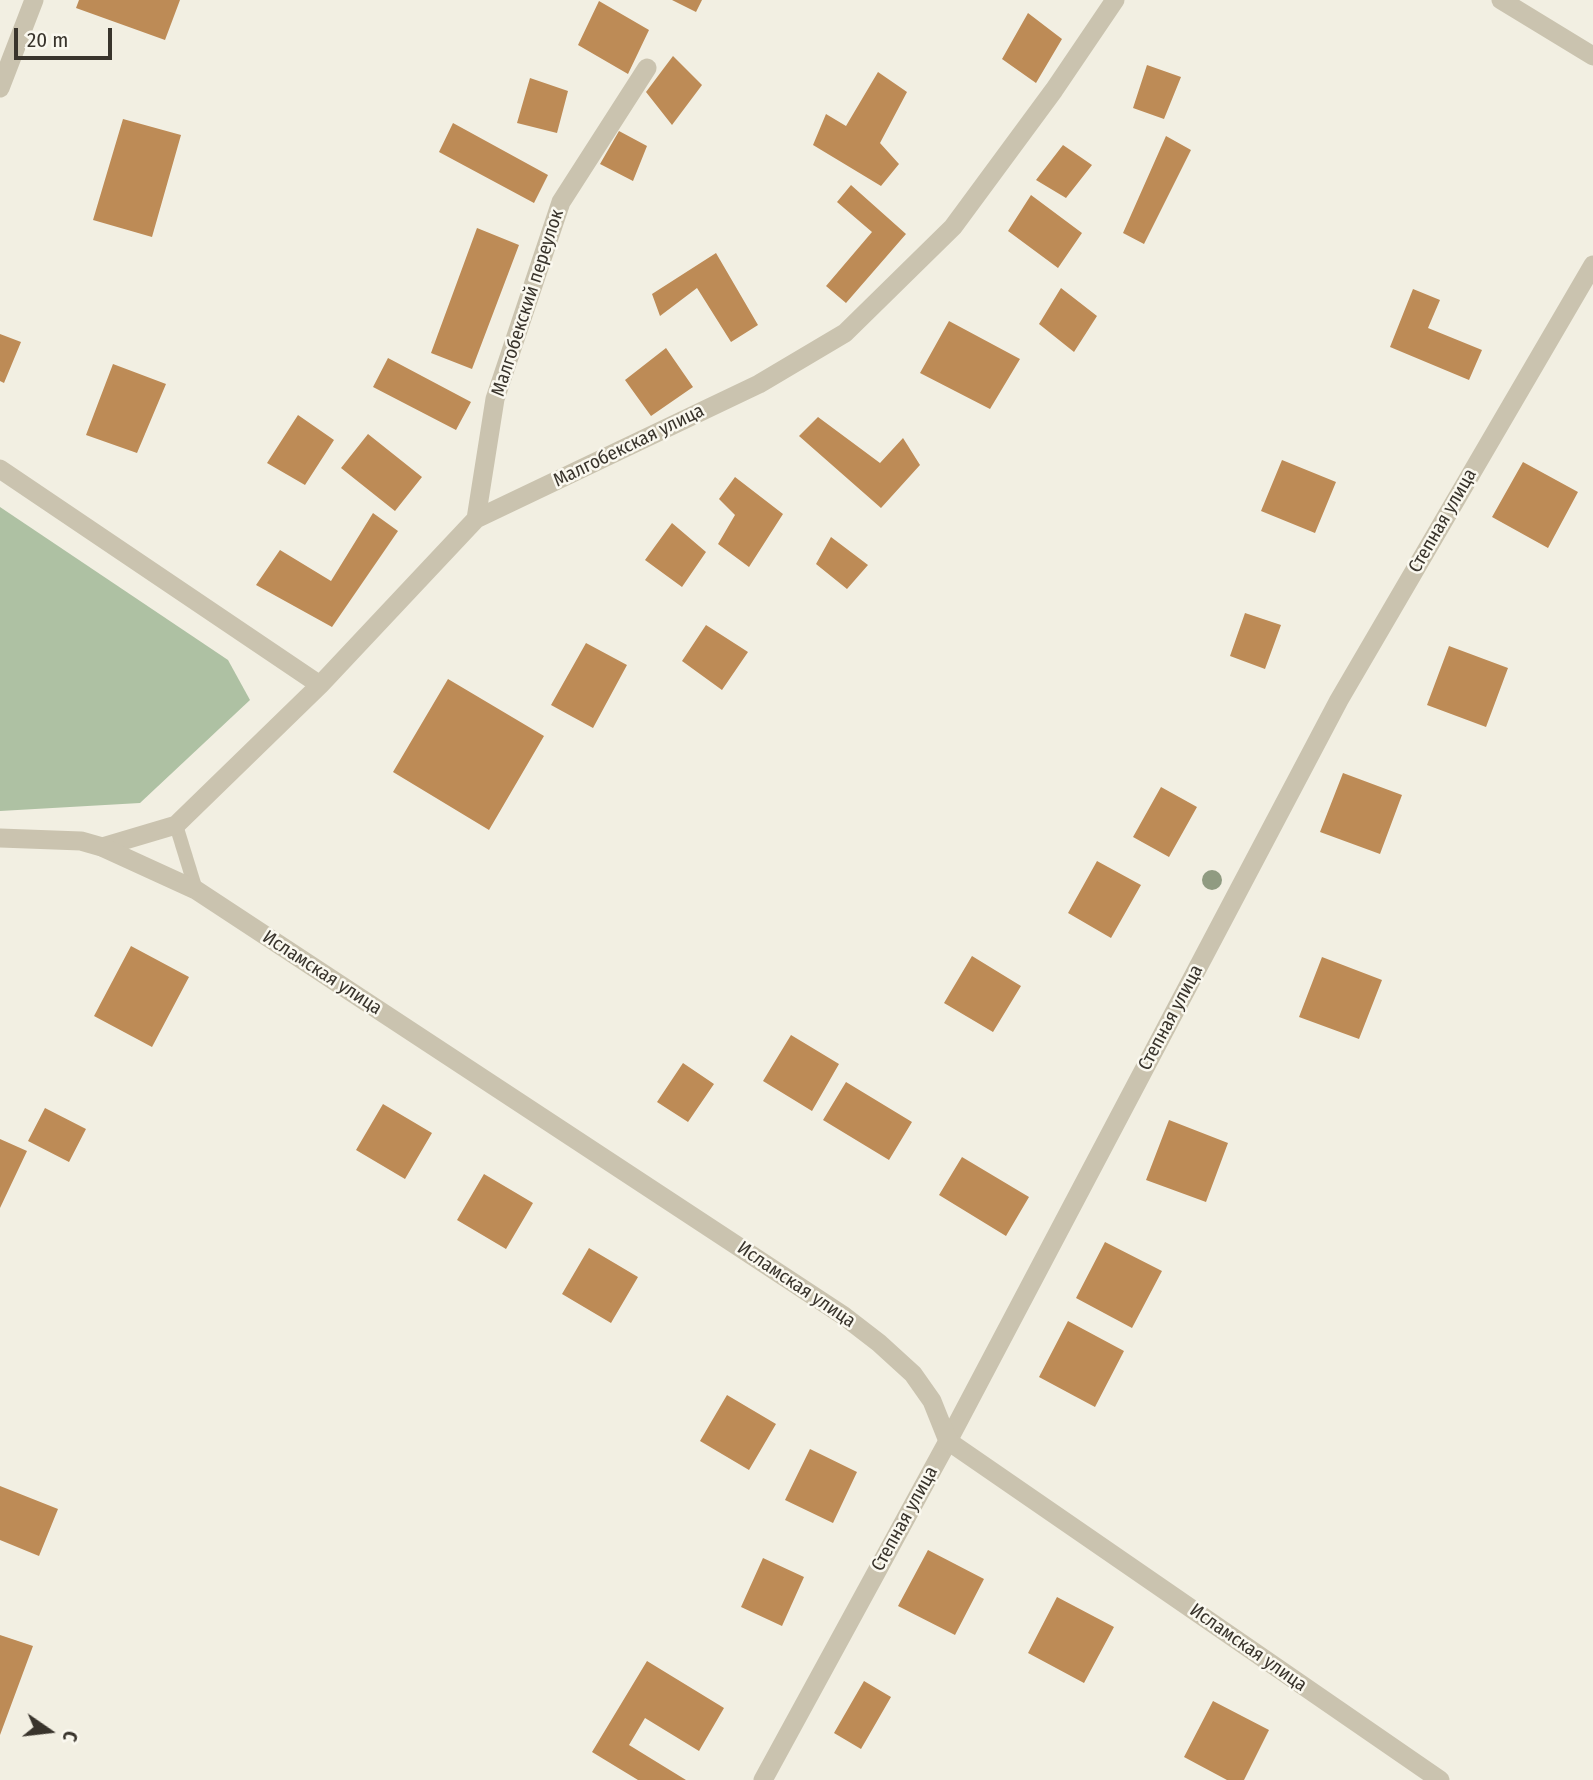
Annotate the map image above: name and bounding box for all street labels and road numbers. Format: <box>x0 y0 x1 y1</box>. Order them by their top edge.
street label: Малгобекский переулок <box>487 207 569 399</box>
street label: Малгобекская улица <box>550 400 708 492</box>
street label: Степная улица <box>1404 465 1482 577</box>
street label: Исламская улица <box>258 926 386 1020</box>
street label: Степная улица <box>1134 961 1208 1075</box>
street label: Исламская улица <box>732 1237 860 1333</box>
street label: Степная улица <box>867 1463 943 1575</box>
street label: Исламская улица <box>1185 1599 1311 1697</box>

